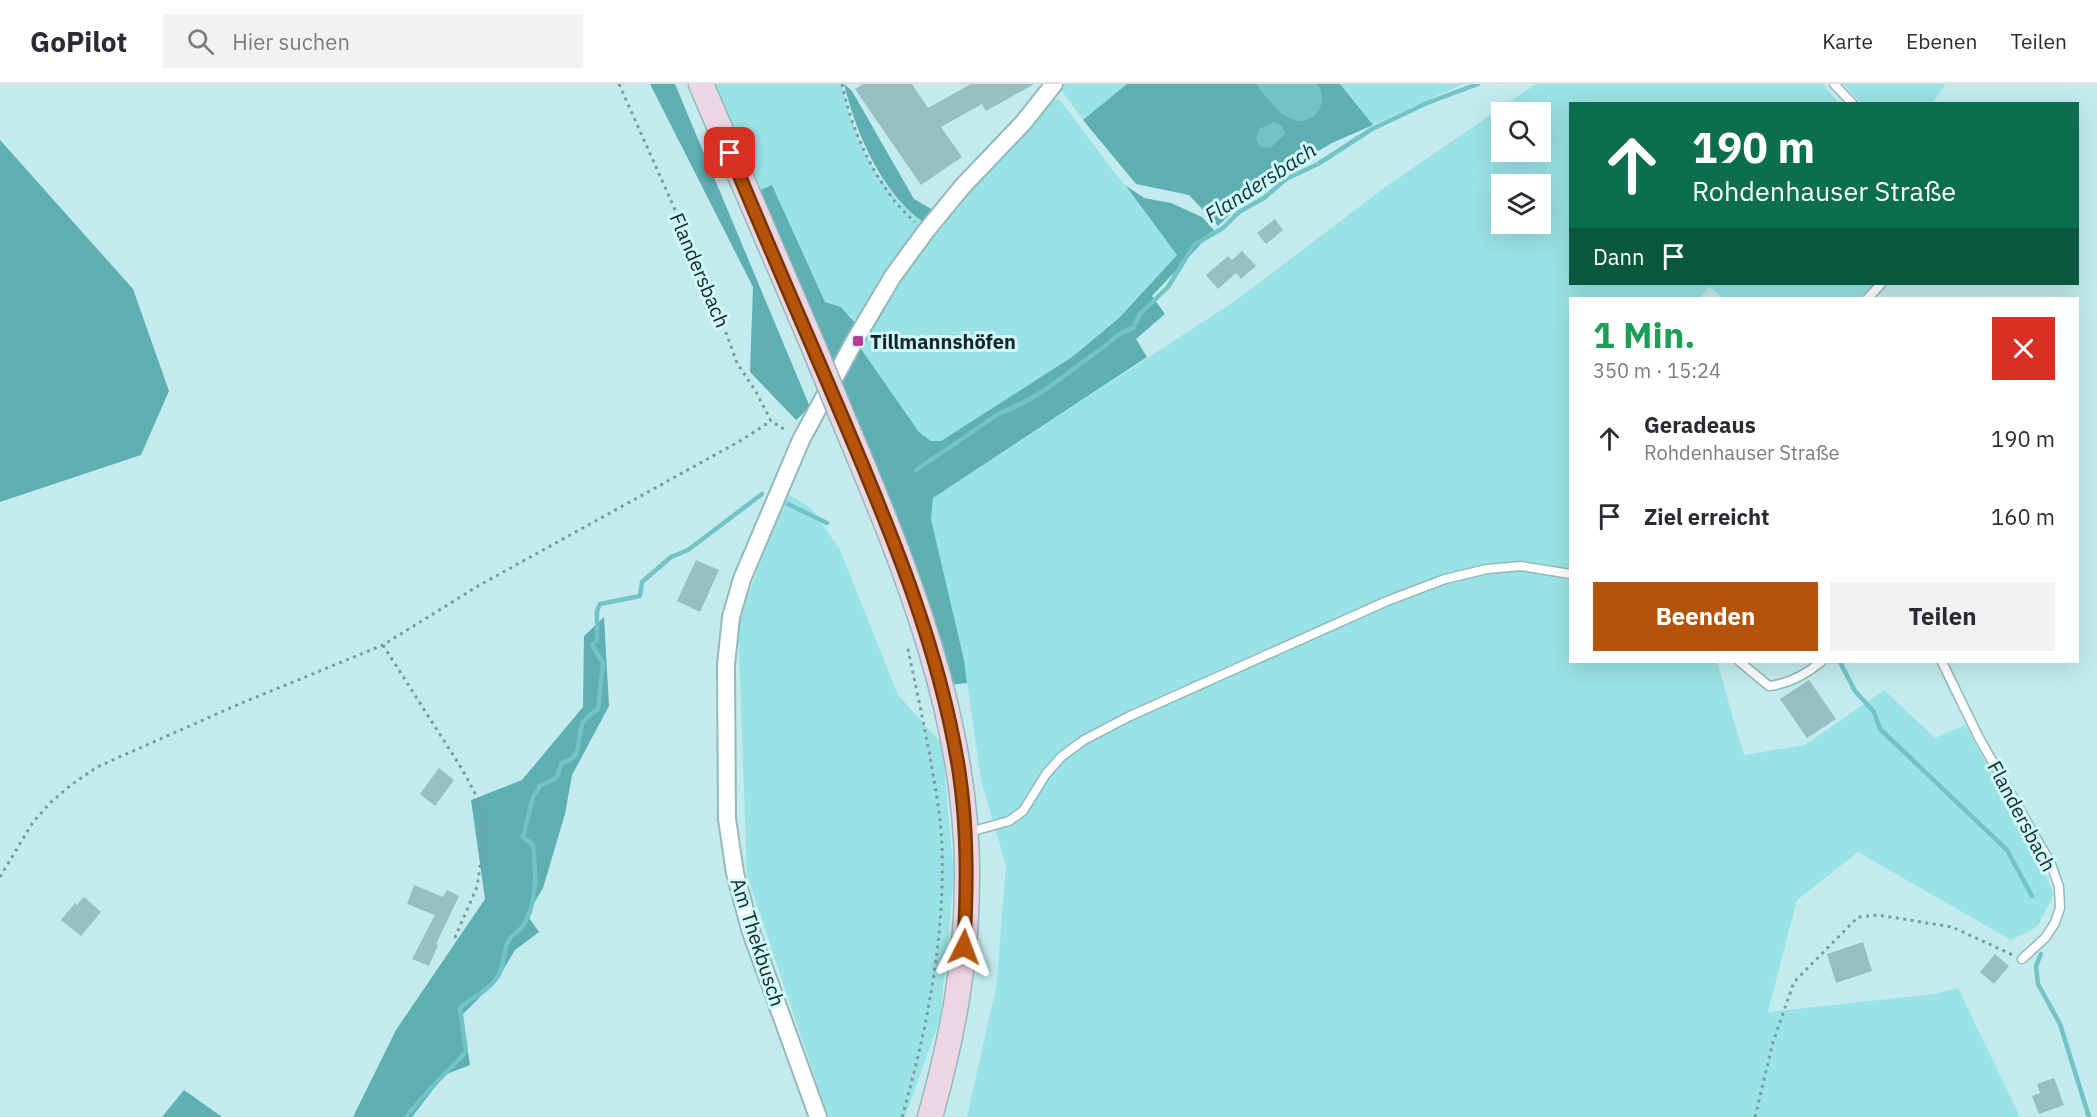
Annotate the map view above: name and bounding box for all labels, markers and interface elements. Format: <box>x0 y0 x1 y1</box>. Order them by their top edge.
search box <box>163 14 583 68</box>
text: GoPilot <box>30 23 127 60</box>
icon: search <box>184 25 217 58</box>
text: Hier suchen <box>232 27 350 56</box>
text: Karte <box>1822 27 1873 55</box>
text: Ebenen <box>1906 27 1977 55</box>
text: Teilen <box>2010 27 2067 55</box>
map controls <box>1491 102 1551 234</box>
button: search <box>1491 102 1551 162</box>
text: 190 m <box>1692 120 1815 175</box>
icon: ahead <box>1593 126 1671 204</box>
pin <box>704 127 755 178</box>
water label: Flandersbach <box>1199 135 1321 229</box>
icon: arrive <box>713 136 746 169</box>
text: Rohdenhauser Straße <box>1692 173 1956 208</box>
button: layers <box>1491 174 1551 234</box>
street label: Flandersbach <box>664 209 736 331</box>
icon: arrive <box>1657 240 1690 273</box>
text: Dann <box>1593 242 1645 271</box>
text: 1 Min. <box>1593 311 1696 358</box>
button: close <box>1992 317 2055 380</box>
place label: Tillmannshöfen <box>870 328 1016 355</box>
marker: Tillmannshöfen <box>851 334 865 348</box>
text: 350 m · 15:24 <box>1593 357 1721 384</box>
text: Geradeaus <box>1644 410 1756 439</box>
icon: ahead <box>1593 422 1626 455</box>
text: 190 m <box>1991 424 2055 453</box>
text: Rohdenhauser Straße <box>1644 439 1840 466</box>
icon: arrive <box>1593 500 1626 533</box>
text: Ziel erreicht <box>1644 502 1769 531</box>
text: 160 m <box>1991 502 2055 531</box>
button: Beenden <box>1593 582 1818 651</box>
button: Teilen <box>1830 582 2055 651</box>
street label: Flandersbach <box>1981 756 2063 876</box>
street label: Am Thekbusch <box>725 874 791 1010</box>
position arrow <box>932 915 996 979</box>

